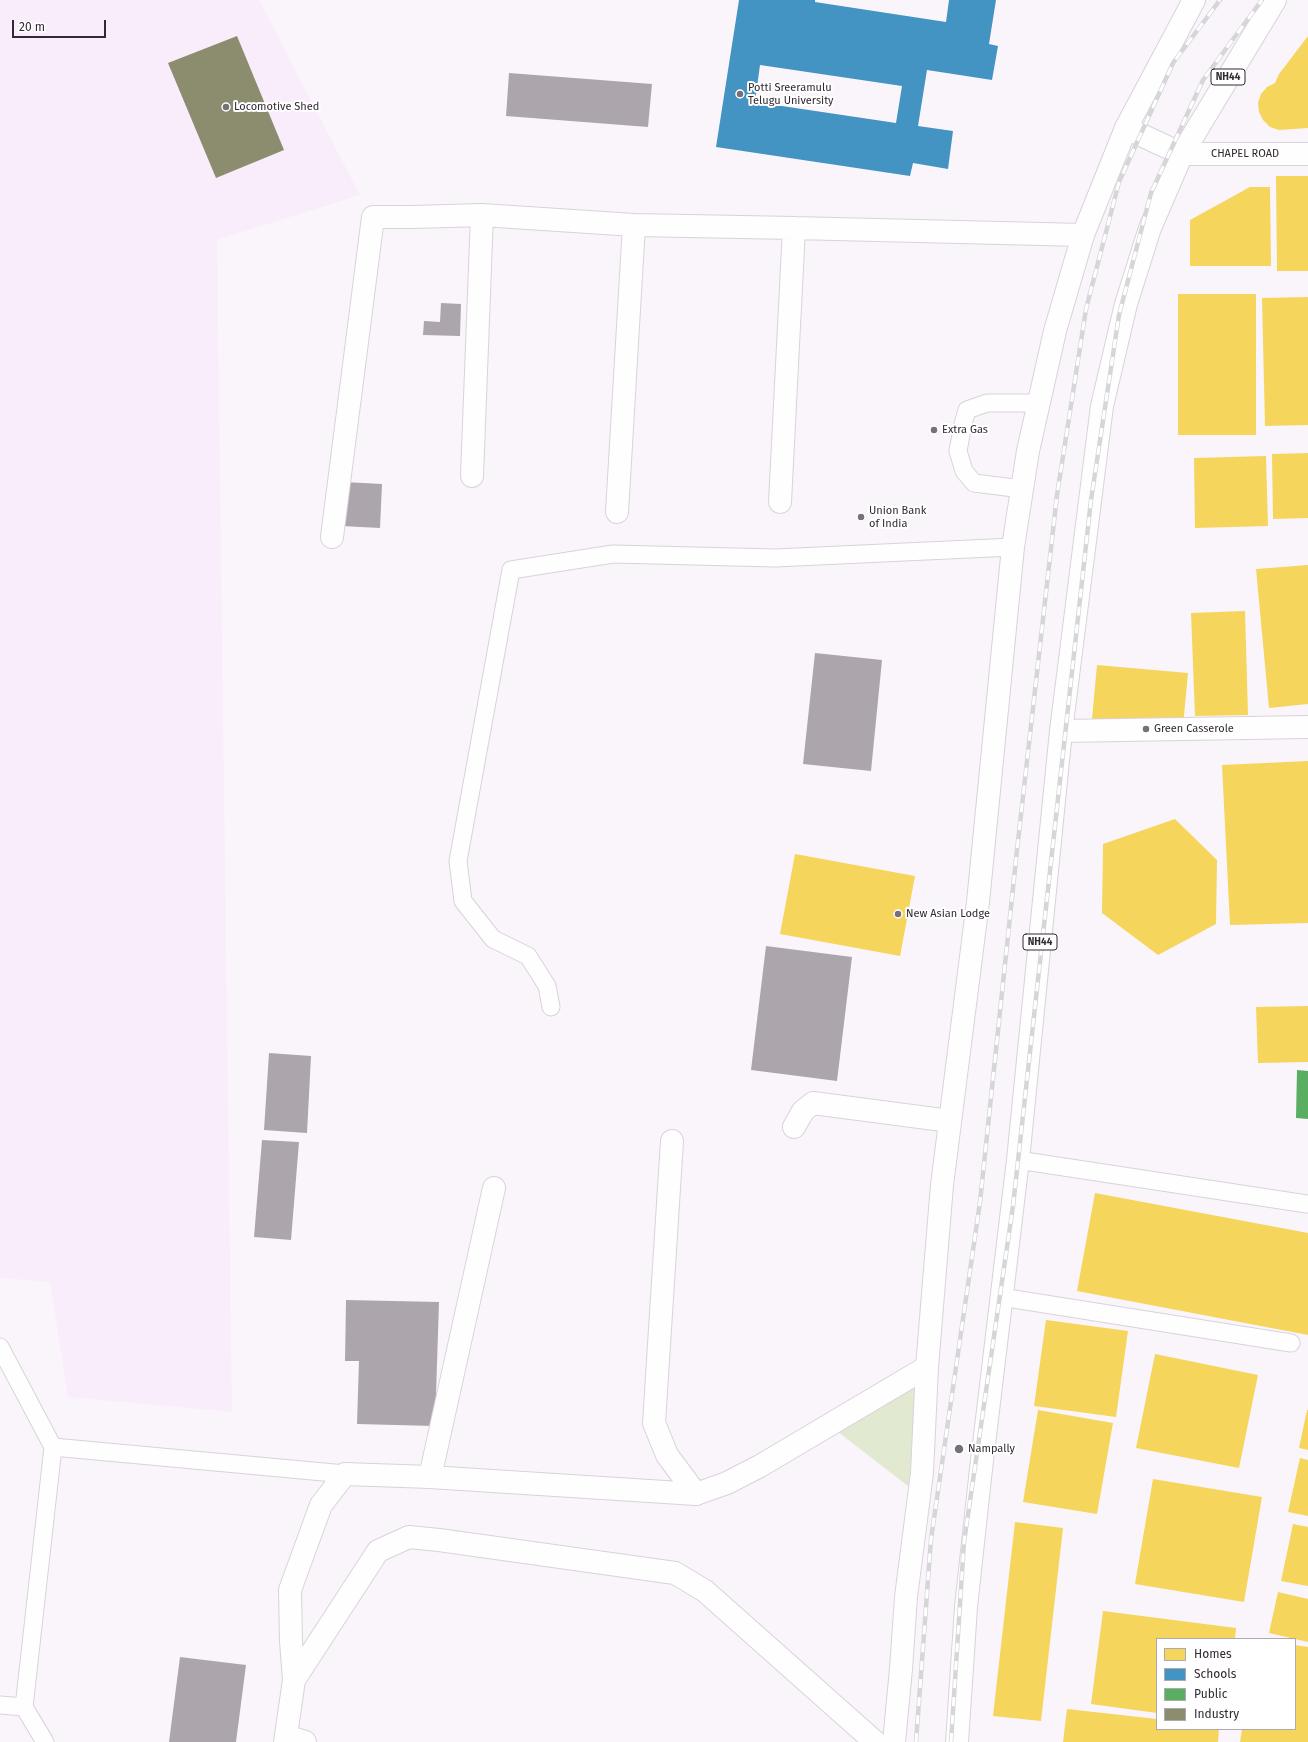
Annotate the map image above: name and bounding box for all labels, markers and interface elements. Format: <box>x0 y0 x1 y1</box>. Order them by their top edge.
scale bar <box>14 12 108 38</box>
text: 20 m <box>19 20 45 34</box>
road number: NH44 <box>1211 69 1245 85</box>
place label: Potti Sreeramulu Telugu University <box>748 81 833 107</box>
marker: Potti Sreeramulu Telugu University <box>735 89 745 99</box>
place label: Locomotive Shed <box>234 100 319 114</box>
marker: Locomotive Shed <box>221 102 231 112</box>
street label: CHAPEL ROAD <box>1211 147 1279 161</box>
place label: Extra Gas <box>942 423 988 437</box>
marker: Extra Gas <box>929 425 939 435</box>
place label: Union Bank of India <box>869 504 926 530</box>
marker: Union Bank of India <box>856 512 866 522</box>
place label: Green Casserole <box>1154 722 1234 736</box>
marker: Green Casserole <box>1141 724 1151 734</box>
place label: New Asian Lodge <box>906 907 990 921</box>
marker: New Asian Lodge <box>893 909 903 919</box>
road number: NH44 <box>1023 934 1057 950</box>
place label: Nampally <box>968 1442 1015 1456</box>
marker: Nampally <box>953 1443 965 1455</box>
legend <box>1156 1638 1296 1730</box>
text: Homes <box>1194 1647 1232 1661</box>
text: Schools <box>1194 1667 1236 1681</box>
text: Public <box>1194 1687 1227 1701</box>
text: Industry <box>1194 1707 1239 1721</box>

